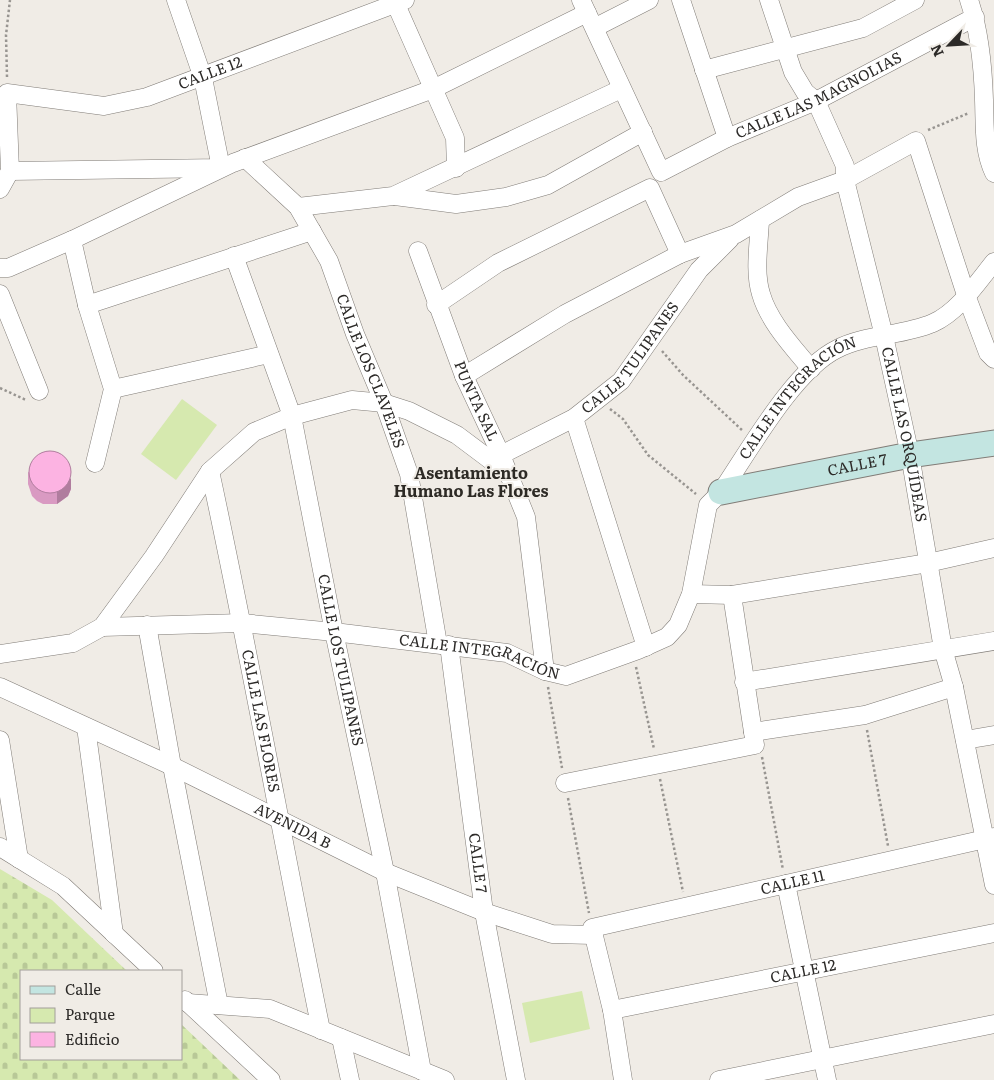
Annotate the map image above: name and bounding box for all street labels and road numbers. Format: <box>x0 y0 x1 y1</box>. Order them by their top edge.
street label: CALLE LAS MAGNOLIAS <box>731 45 905 143</box>
street label: CALLE 12 <box>174 49 245 94</box>
street label: CALLE LOS CLAVELES <box>332 290 412 451</box>
street label: CALLE TULIPANES <box>575 296 683 418</box>
street label: CALLE INTEGRACIÓN <box>732 329 859 464</box>
street label: CALLE LAS ORQUÍDEAS <box>877 345 934 524</box>
street label: PUNTA SAL <box>449 357 506 445</box>
street label: CALLE 7 <box>825 447 889 481</box>
street label: CALLE LOS TULIPANES <box>313 572 371 748</box>
street label: CALLE INTEGRACIÓN <box>398 627 563 684</box>
street label: CALLE LAS FLORES <box>237 647 287 794</box>
street label: AVENIDA B <box>251 796 336 854</box>
street label: CALLE 7 <box>464 831 494 895</box>
street label: CALLE 11 <box>758 863 827 900</box>
street label: CALLE 12 <box>768 952 838 988</box>

